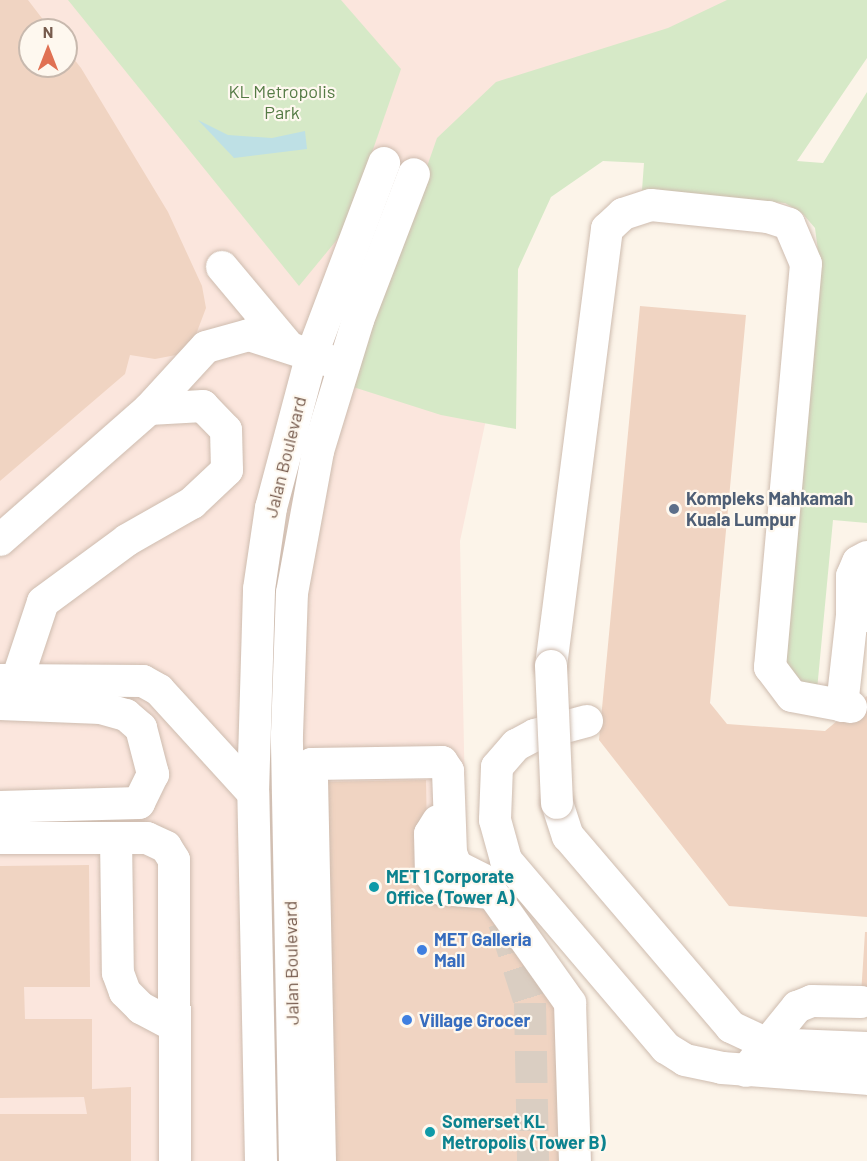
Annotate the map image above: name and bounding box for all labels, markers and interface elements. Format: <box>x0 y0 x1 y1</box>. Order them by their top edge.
north arrow <box>18 18 78 78</box>
text: N <box>43 22 53 41</box>
park label: KL Metropolis Park <box>229 81 335 124</box>
street label: Jalan Boulevard <box>259 394 311 520</box>
place label: Kompleks Mahkamah Kuala Lumpur <box>686 488 853 530</box>
marker: Kompleks Mahkamah Kuala Lumpur <box>667 502 681 516</box>
place label: MET 1 Corporate Office (Tower A) <box>386 866 515 908</box>
marker: MET 1 Corporate Office (Tower A) <box>367 880 381 894</box>
street label: Jalan Boulevard <box>279 901 303 1025</box>
place label: MET Galleria Mall <box>434 929 532 972</box>
marker: MET Galleria Mall <box>415 943 429 957</box>
place label: Village Grocer <box>419 1009 530 1031</box>
marker: Village Grocer <box>400 1013 414 1027</box>
place label: Somerset KL Metropolis (Tower B) <box>442 1111 606 1154</box>
marker: Somerset KL Metropolis (Tower B) <box>423 1125 437 1139</box>

